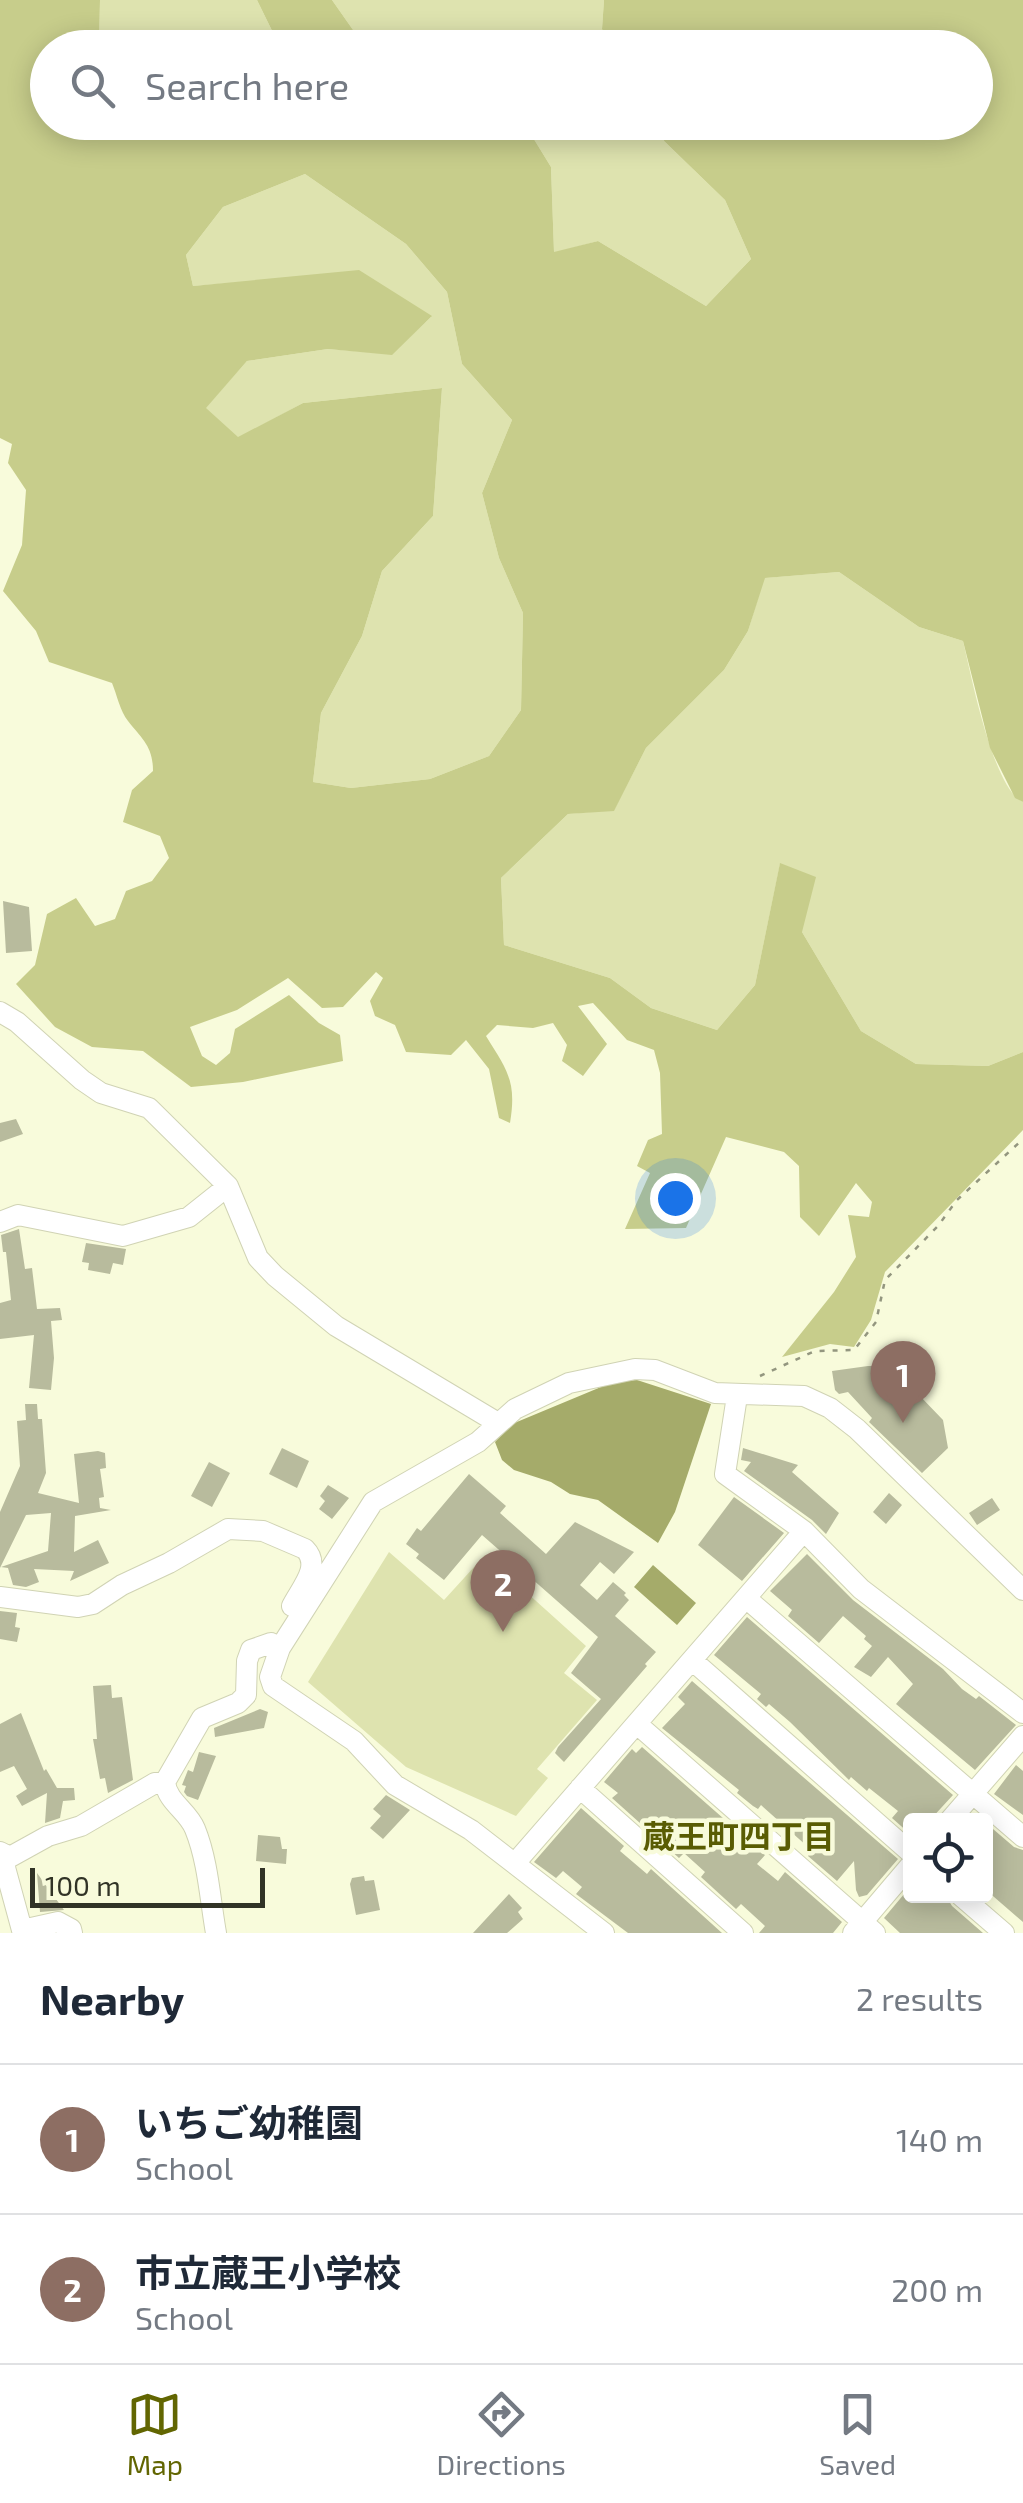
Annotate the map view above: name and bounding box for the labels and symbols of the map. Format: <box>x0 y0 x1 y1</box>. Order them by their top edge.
your location <box>650 1173 701 1224</box>
pin: 1 <box>870 1340 936 1423</box>
pin: 2 <box>470 1550 536 1632</box>
district label: 蔵王町四丁目 <box>643 1816 835 1854</box>
scale bar <box>30 1863 265 1908</box>

